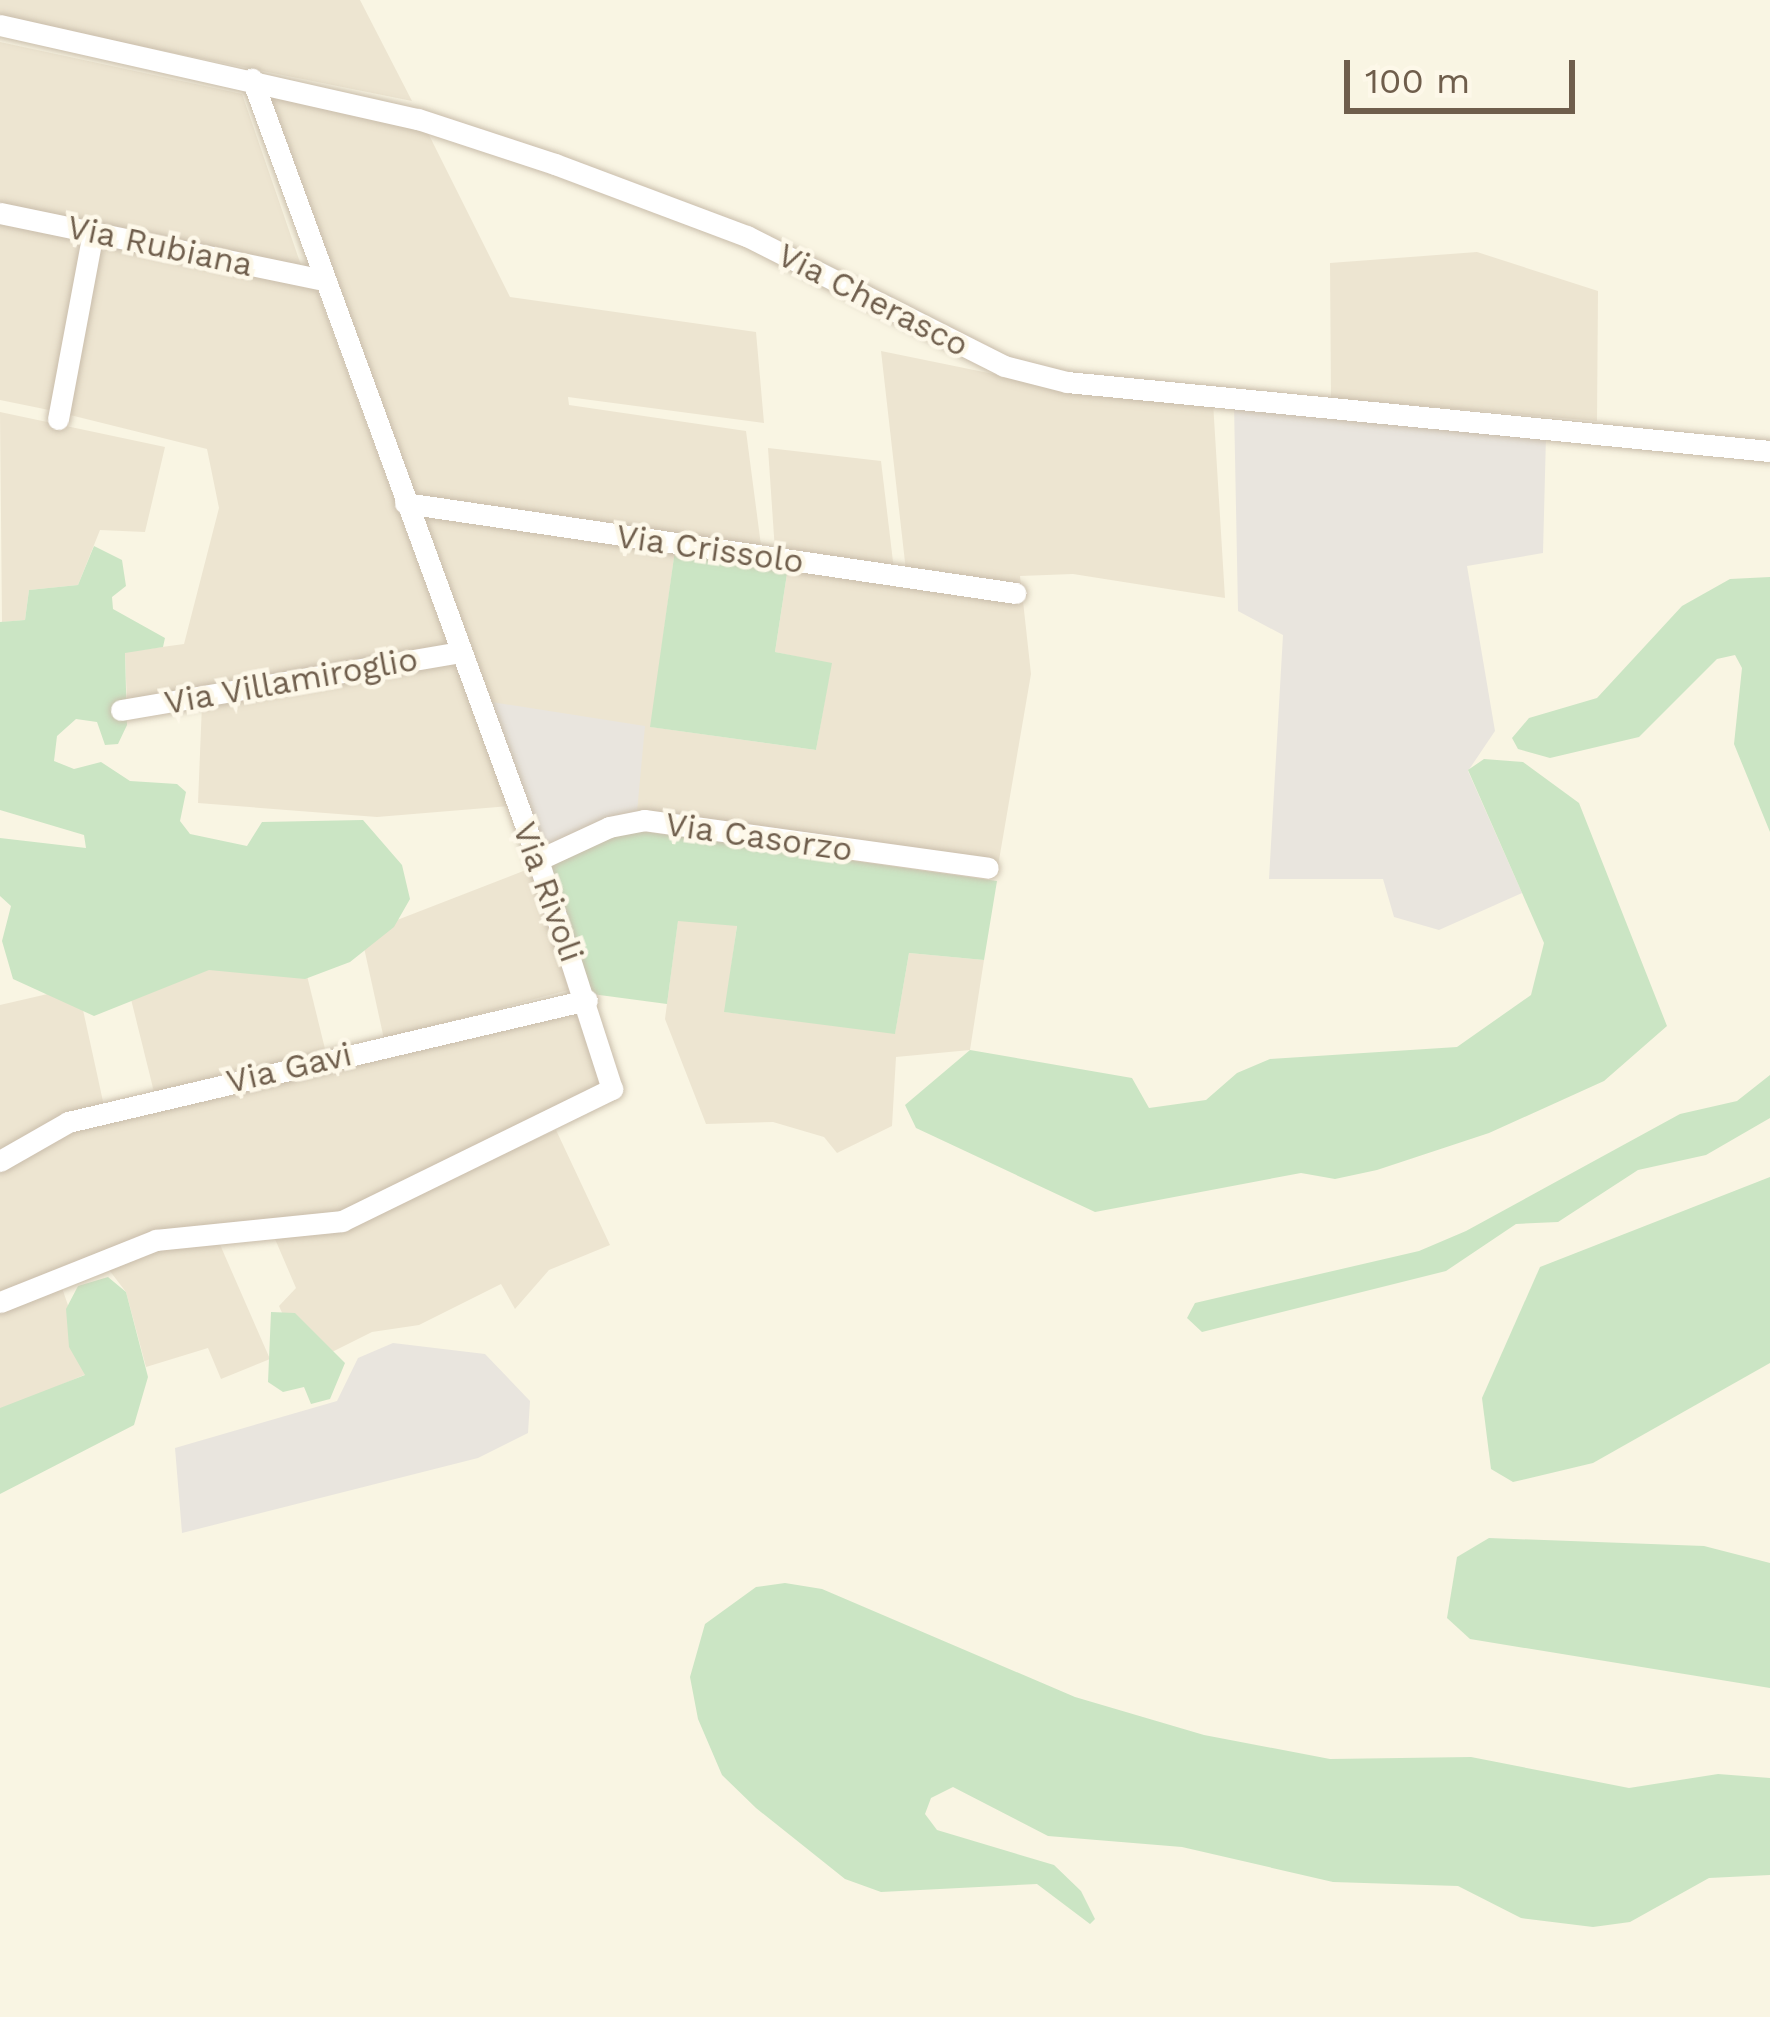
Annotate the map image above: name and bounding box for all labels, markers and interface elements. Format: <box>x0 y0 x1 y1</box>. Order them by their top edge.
scale bar <box>1350 36 1581 110</box>
text: 100 m <box>1365 60 1470 102</box>
street label: Via Rubiana <box>63 207 257 285</box>
street label: Via Cherasco <box>771 235 975 365</box>
street label: Via Crissolo <box>613 516 807 582</box>
street label: Via Villamiroglio <box>160 639 422 723</box>
street label: Via Casorzo <box>663 804 855 870</box>
street label: Via Rivoli <box>504 816 592 968</box>
street label: Via Gavi <box>222 1034 356 1102</box>

